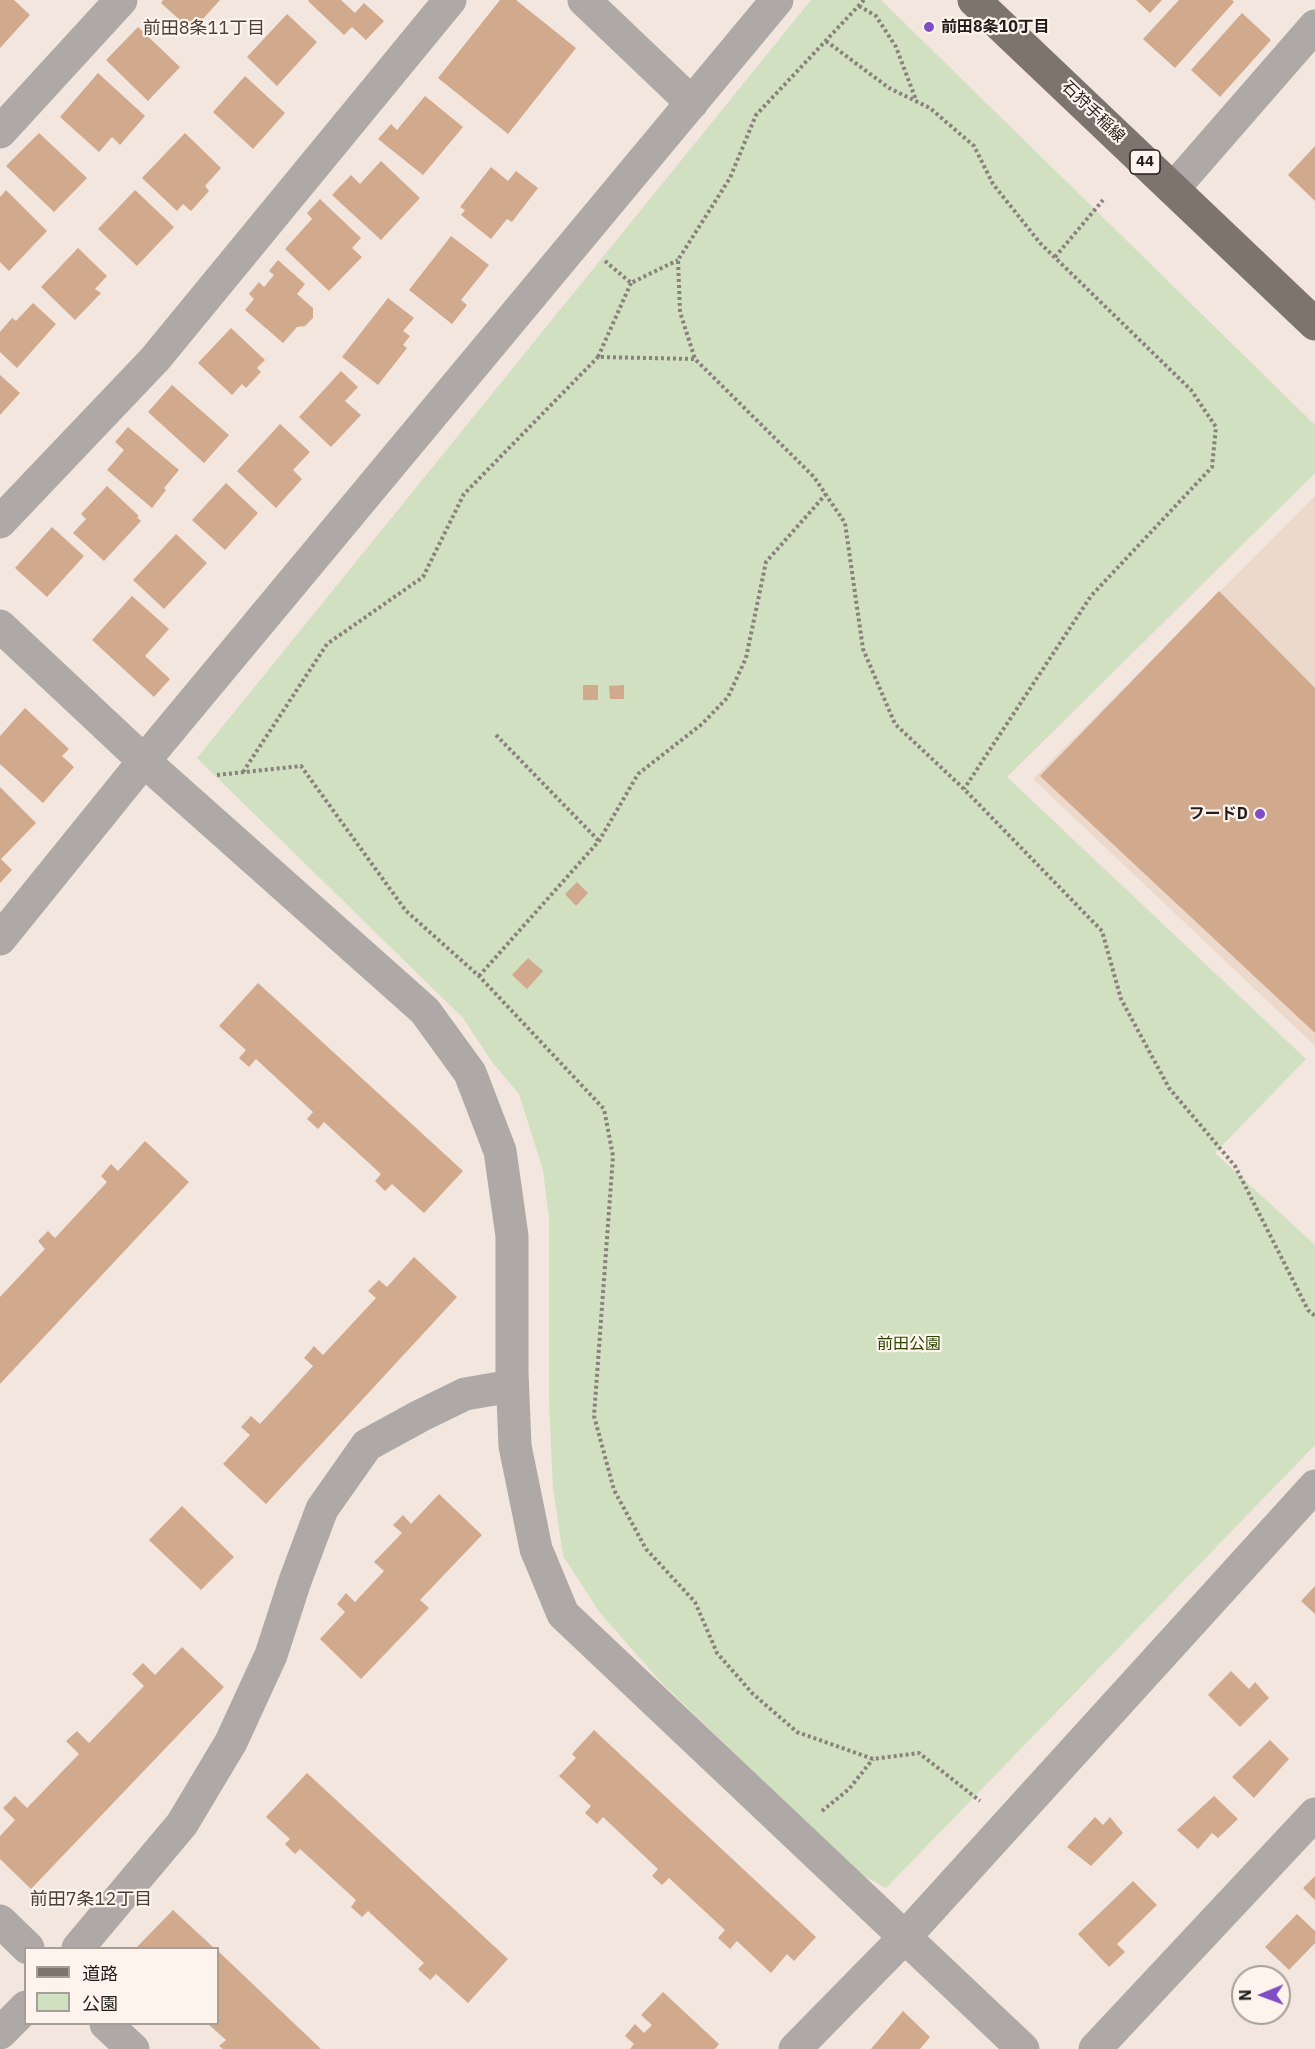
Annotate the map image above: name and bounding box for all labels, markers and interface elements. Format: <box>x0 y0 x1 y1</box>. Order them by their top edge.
place label: 前田8条10丁目 <box>941 17 1050 37</box>
district label: 前田8条11丁目 <box>143 18 265 40</box>
marker: 前田8条10丁目 <box>922 20 936 34</box>
street label: 石狩手稲線 <box>1058 77 1128 147</box>
road number: 44 <box>1130 150 1160 174</box>
place label: フードD <box>1189 804 1248 824</box>
marker: フードD <box>1253 807 1267 821</box>
park label: 前田公園 <box>877 1334 941 1354</box>
district label: 前田7条12丁目 <box>30 1889 152 1911</box>
legend <box>24 1947 219 2025</box>
text: 道路 <box>82 1962 118 1985</box>
north arrow <box>1231 1965 1291 2025</box>
text: N <box>1235 1989 1255 2001</box>
text: 公園 <box>82 1992 118 2015</box>

